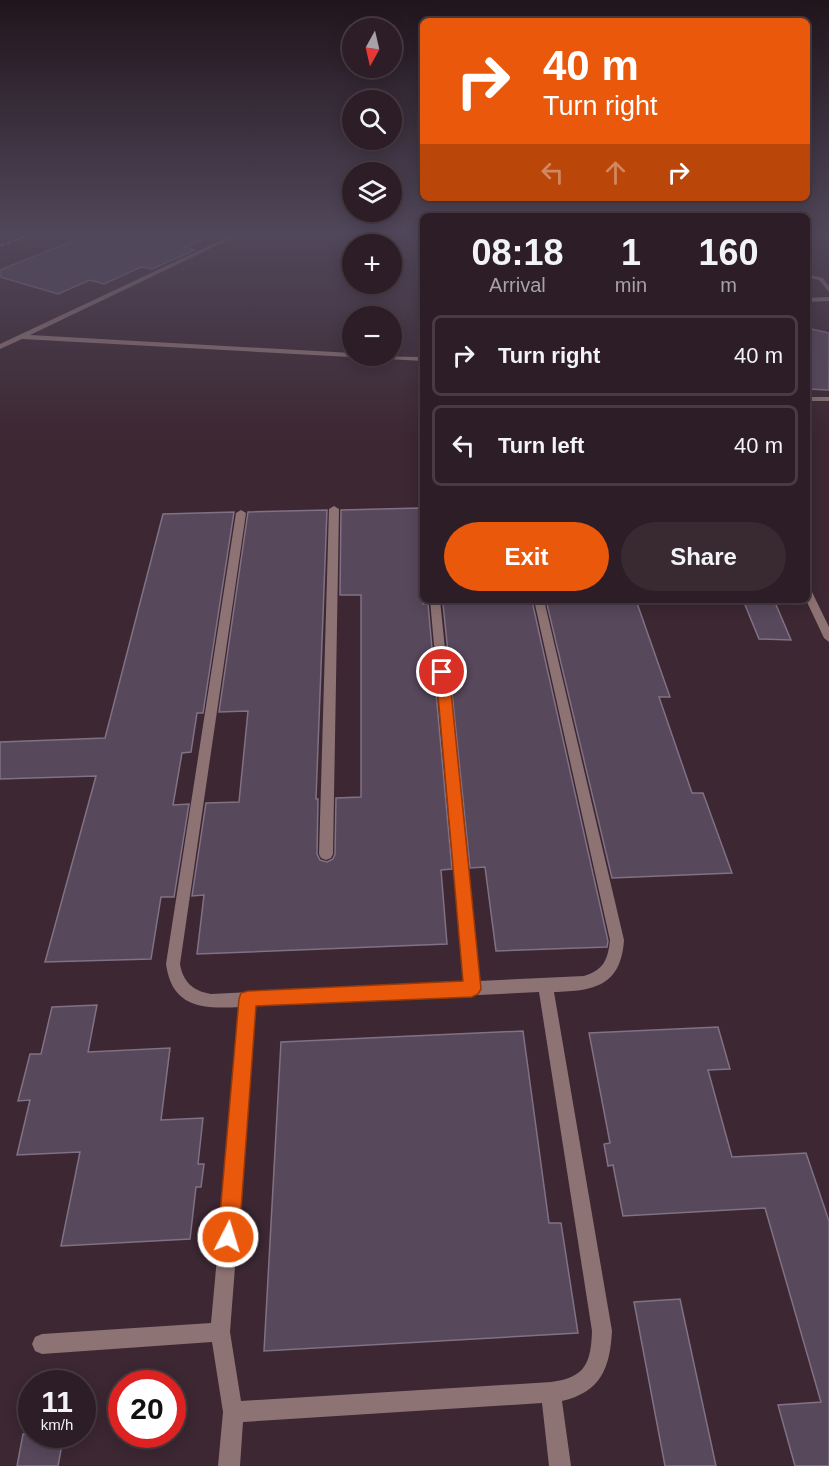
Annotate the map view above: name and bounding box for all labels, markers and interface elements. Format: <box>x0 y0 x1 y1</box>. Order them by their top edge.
north arrow <box>342 18 402 78</box>
map controls <box>342 18 402 366</box>
icon: right <box>444 42 522 120</box>
text: 40 m <box>543 42 639 89</box>
button: search <box>342 90 402 150</box>
text: Turn right <box>543 91 658 121</box>
icon: left <box>536 156 569 189</box>
icon: ahead <box>599 156 632 189</box>
icon: right <box>662 156 695 189</box>
button: layers <box>342 162 402 222</box>
text: 08:18 <box>471 232 563 273</box>
text: 1 <box>621 232 641 273</box>
text: 160 <box>698 232 759 273</box>
button: + <box>342 234 402 294</box>
text: Arrival <box>489 274 546 296</box>
text: min <box>615 274 647 296</box>
text: m <box>720 274 737 296</box>
button: − <box>342 306 402 366</box>
icon: right <box>447 339 480 372</box>
text: Turn right <box>498 343 600 368</box>
text: 40 m <box>734 343 783 368</box>
icon: left <box>447 429 480 462</box>
text: Turn left <box>498 433 584 458</box>
text: 40 m <box>734 433 783 458</box>
button: Exit <box>444 522 609 591</box>
button: Share <box>621 522 786 591</box>
pin <box>416 646 467 697</box>
icon: arrive <box>425 655 458 688</box>
position arrow <box>196 1205 260 1269</box>
speed limit sign: 20 <box>108 1370 186 1448</box>
text: 11 <box>41 1385 73 1418</box>
text: km/h <box>41 1416 73 1433</box>

